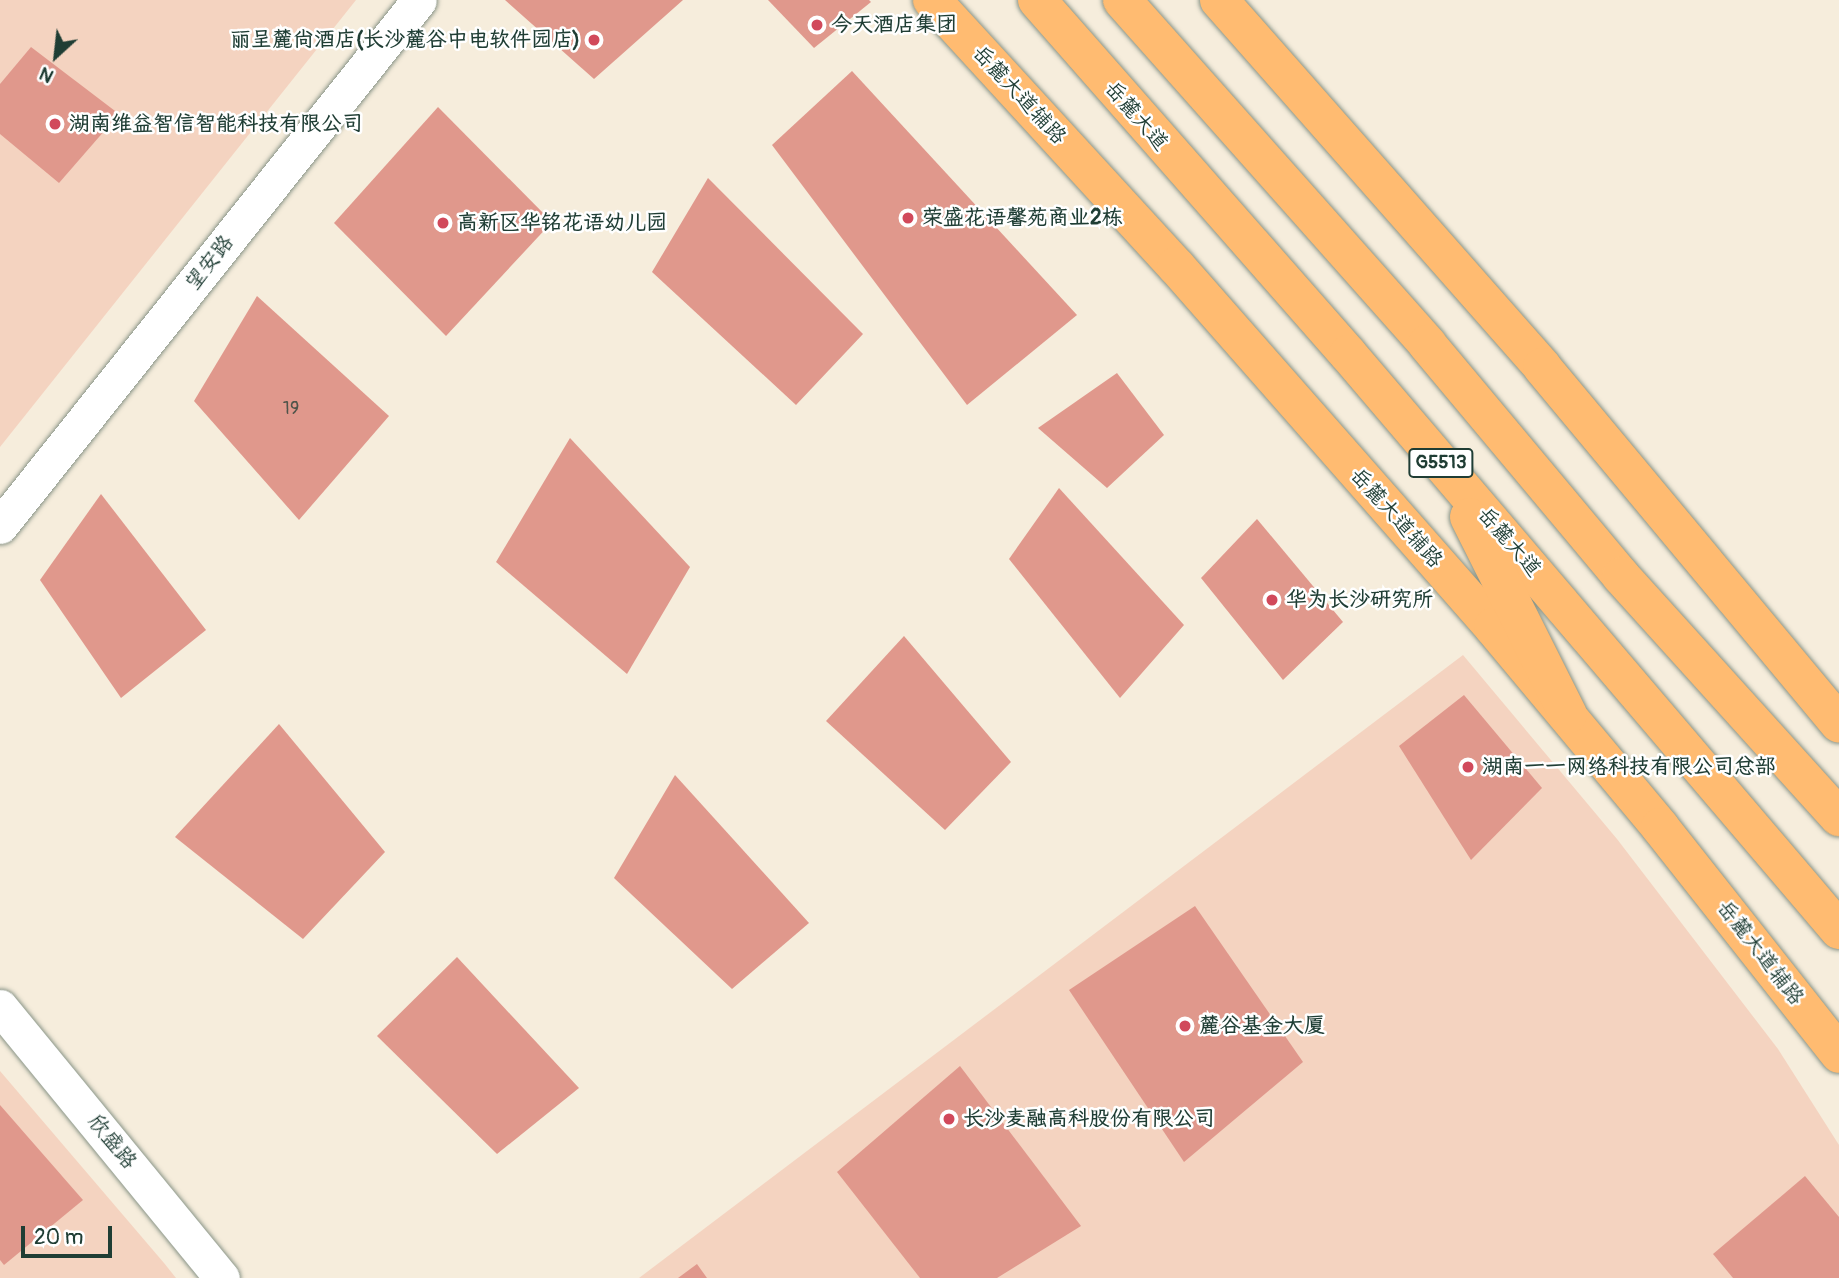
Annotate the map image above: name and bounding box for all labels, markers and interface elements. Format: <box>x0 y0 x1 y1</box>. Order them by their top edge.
place label: 今天酒店集团 <box>831 12 957 38</box>
marker: 今天酒店集团 <box>809 17 825 33</box>
north arrow <box>21 21 91 91</box>
place label: 丽呈麓尚酒店(长沙麓谷中电软件园店) <box>230 27 580 53</box>
marker: 丽呈麓尚酒店(长沙麓谷中电软件园店) <box>586 32 602 48</box>
street label: 岳麓大道辅路 <box>967 40 1071 150</box>
text: N <box>35 61 58 88</box>
street label: 岳麓大道 <box>1099 76 1173 156</box>
place label: 湖南维益智信智能科技有限公司 <box>69 111 363 137</box>
marker: 湖南维益智信智能科技有限公司 <box>47 116 63 132</box>
place label: 荣盛花语馨苑商业2栋 <box>922 205 1123 231</box>
place label: 高新区华铭花语幼儿园 <box>457 210 667 236</box>
marker: 荣盛花语馨苑商业2栋 <box>900 210 916 226</box>
marker: 高新区华铭花语幼儿园 <box>435 215 451 231</box>
street label: 望安路 <box>181 230 239 296</box>
house number: 19 <box>283 398 299 420</box>
road number: G5513 <box>1408 447 1474 478</box>
street label: 岳麓大道辅路 <box>1344 463 1448 573</box>
street label: 岳麓大道 <box>1472 502 1546 582</box>
place label: 华为长沙研究所 <box>1286 587 1433 613</box>
marker: 华为长沙研究所 <box>1264 592 1280 608</box>
place label: 湖南一一网络科技有限公司总部 <box>1482 754 1776 780</box>
marker: 湖南一一网络科技有限公司总部 <box>1460 759 1476 775</box>
street label: 岳麓大道辅路 <box>1711 896 1809 1010</box>
place label: 麓谷基金大厦 <box>1199 1013 1325 1039</box>
marker: 麓谷基金大厦 <box>1177 1018 1193 1034</box>
place label: 长沙麦融高科股份有限公司 <box>963 1106 1215 1132</box>
street label: 欣盛路 <box>82 1110 142 1174</box>
marker: 长沙麦融高科股份有限公司 <box>941 1111 957 1127</box>
scale bar <box>24 1212 116 1256</box>
text: 20 m <box>34 1224 83 1251</box>

